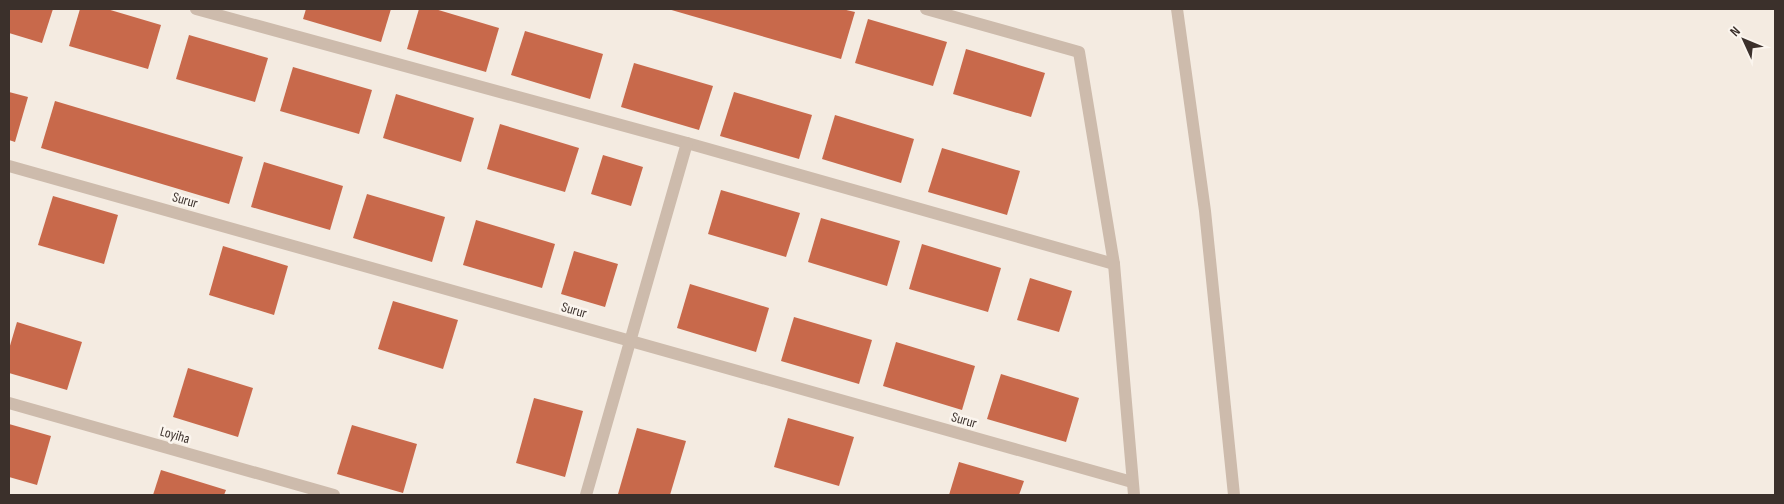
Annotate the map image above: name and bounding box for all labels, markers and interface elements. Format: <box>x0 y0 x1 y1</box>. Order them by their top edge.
north arrow <box>1719 15 1769 65</box>
text: N <box>1726 23 1744 40</box>
street label: Surur <box>170 188 200 212</box>
street label: Surur <box>559 298 589 322</box>
street label: Surur <box>949 408 979 432</box>
street label: Loyiha <box>158 423 192 447</box>

